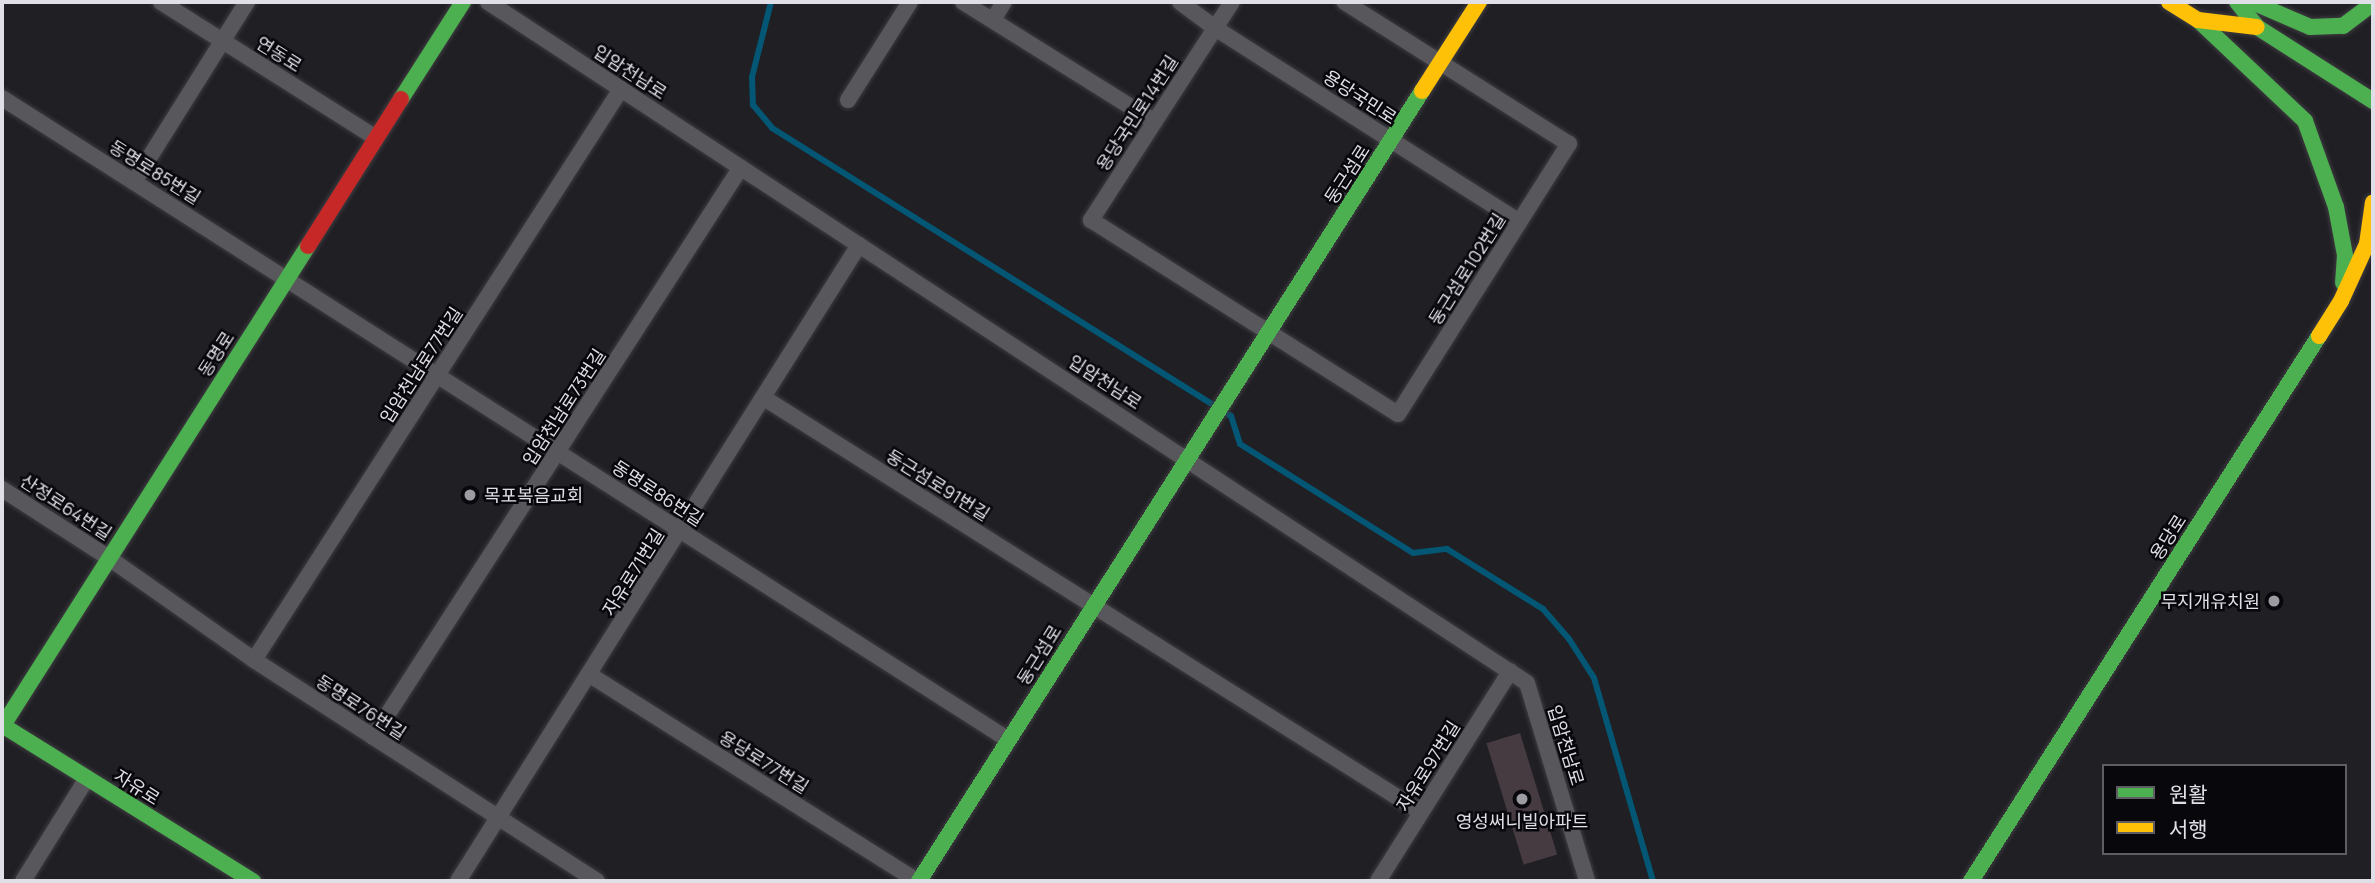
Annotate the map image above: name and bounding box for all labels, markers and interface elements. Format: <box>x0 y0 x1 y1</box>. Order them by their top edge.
street label: 연동로 <box>252 32 306 76</box>
street label: 입암천남로 <box>589 40 671 104</box>
street label: 용당국민로14번길 <box>1092 51 1182 175</box>
street label: 용당국민로 <box>1319 65 1401 129</box>
street label: 동명로85번길 <box>105 135 205 209</box>
street label: 둥근섬로 <box>1320 140 1374 208</box>
street label: 둥근섬로102번길 <box>1424 209 1510 329</box>
street label: 입암천남로77번길 <box>375 303 467 427</box>
street label: 동명로 <box>193 327 239 381</box>
street label: 입암천남로73번길 <box>518 345 610 469</box>
street label: 입암천남로 <box>1064 350 1146 414</box>
street label: 둥근섬로91번길 <box>882 445 994 525</box>
street label: 동명로86번길 <box>608 456 708 530</box>
street label: 산정로64번길 <box>16 469 116 545</box>
place label: 목포복음교회 <box>484 484 583 506</box>
marker: 목포복음교회 <box>462 487 478 503</box>
street label: 용당로 <box>2145 510 2191 564</box>
street label: 자유로71번길 <box>598 524 668 620</box>
place label: 무지개유치원 <box>2161 590 2260 612</box>
marker: 무지개유치원 <box>2266 593 2282 609</box>
street label: 둥근섬로 <box>1012 621 1066 689</box>
street label: 동명로76번길 <box>312 670 410 744</box>
street label: 입암천남로 <box>1544 702 1588 788</box>
street label: 자유로97번길 <box>1392 717 1464 815</box>
street label: 용당로77번길 <box>715 726 813 798</box>
legend <box>2102 764 2347 855</box>
street label: 자유로 <box>110 765 164 809</box>
text: 원활 <box>2169 780 2208 808</box>
marker: 영성써니빌아파트 <box>1514 791 1530 807</box>
place label: 영성써니빌아파트 <box>1456 810 1588 832</box>
text: 서행 <box>2169 815 2208 843</box>

